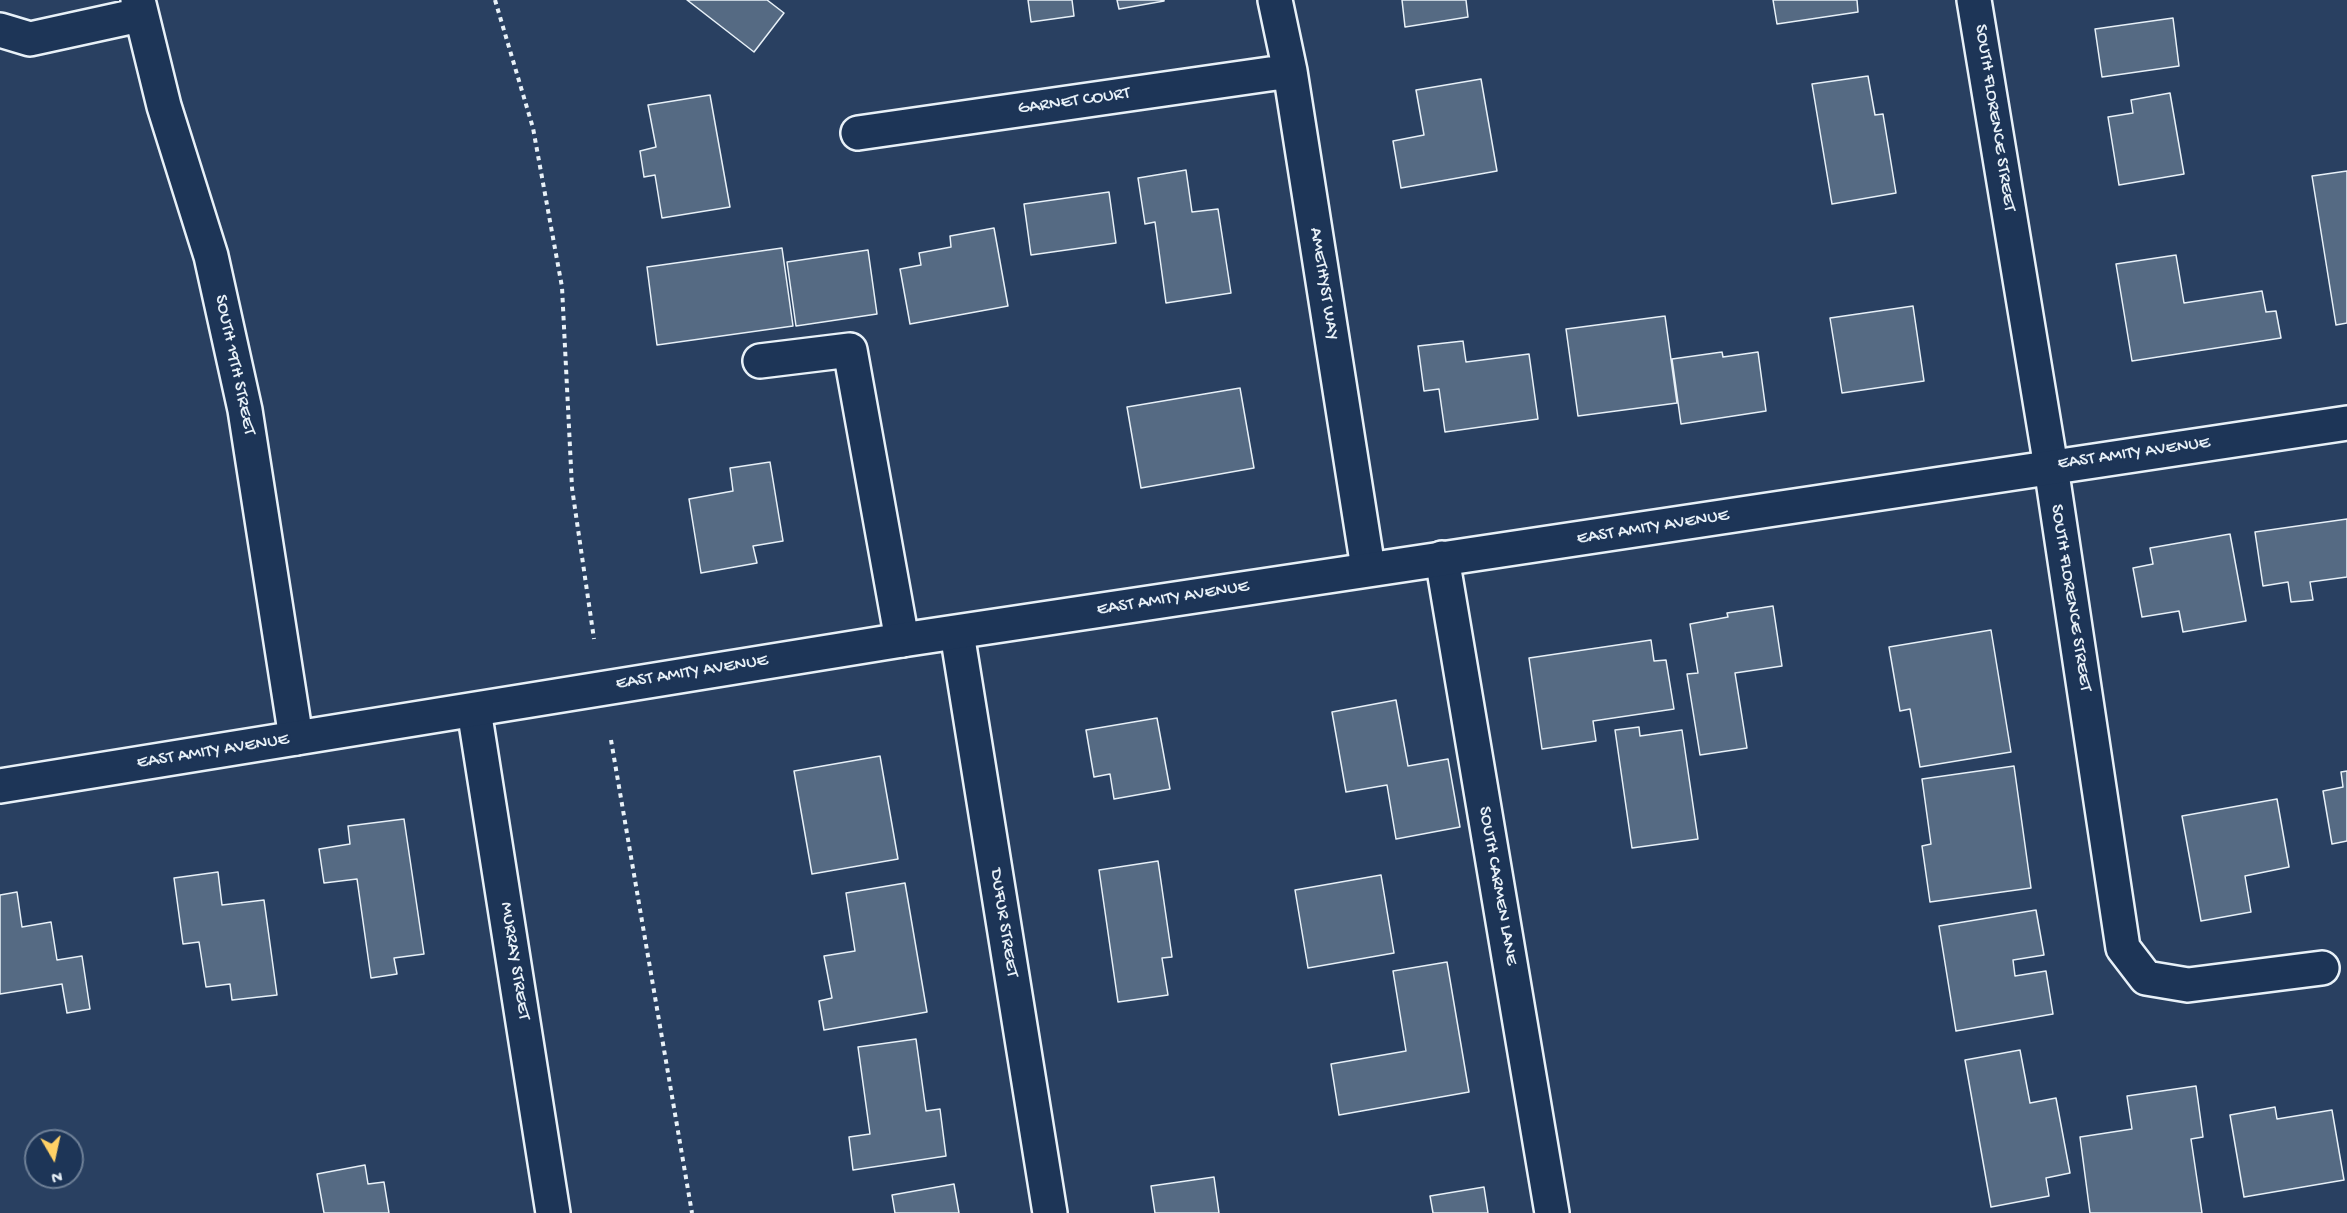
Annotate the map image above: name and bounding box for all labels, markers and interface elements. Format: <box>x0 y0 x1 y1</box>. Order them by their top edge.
street label: SOUTH FLORENCE STREET <box>1969 23 2019 213</box>
street label: GARNET COURT <box>1017 83 1131 121</box>
street label: AMETHYST WAY <box>1303 226 1343 342</box>
street label: SOUTH 19TH STREET <box>209 293 259 437</box>
street label: EAST AMITY AVENUE <box>2056 433 2212 475</box>
street label: SOUTH FLORENCE STREET <box>2045 503 2095 693</box>
street label: EAST AMITY AVENUE <box>1575 505 1731 551</box>
street label: EAST AMITY AVENUE <box>1095 576 1251 622</box>
street label: EAST AMITY AVENUE <box>614 650 770 696</box>
street label: EAST AMITY AVENUE <box>135 729 291 775</box>
street label: SOUTH CARMEN LANE <box>1472 805 1522 967</box>
street label: DUFUR STREET <box>984 867 1022 979</box>
street label: MURRAY STREET <box>494 901 534 1021</box>
north arrow <box>24 1129 84 1189</box>
text: N <box>50 1165 63 1185</box>

